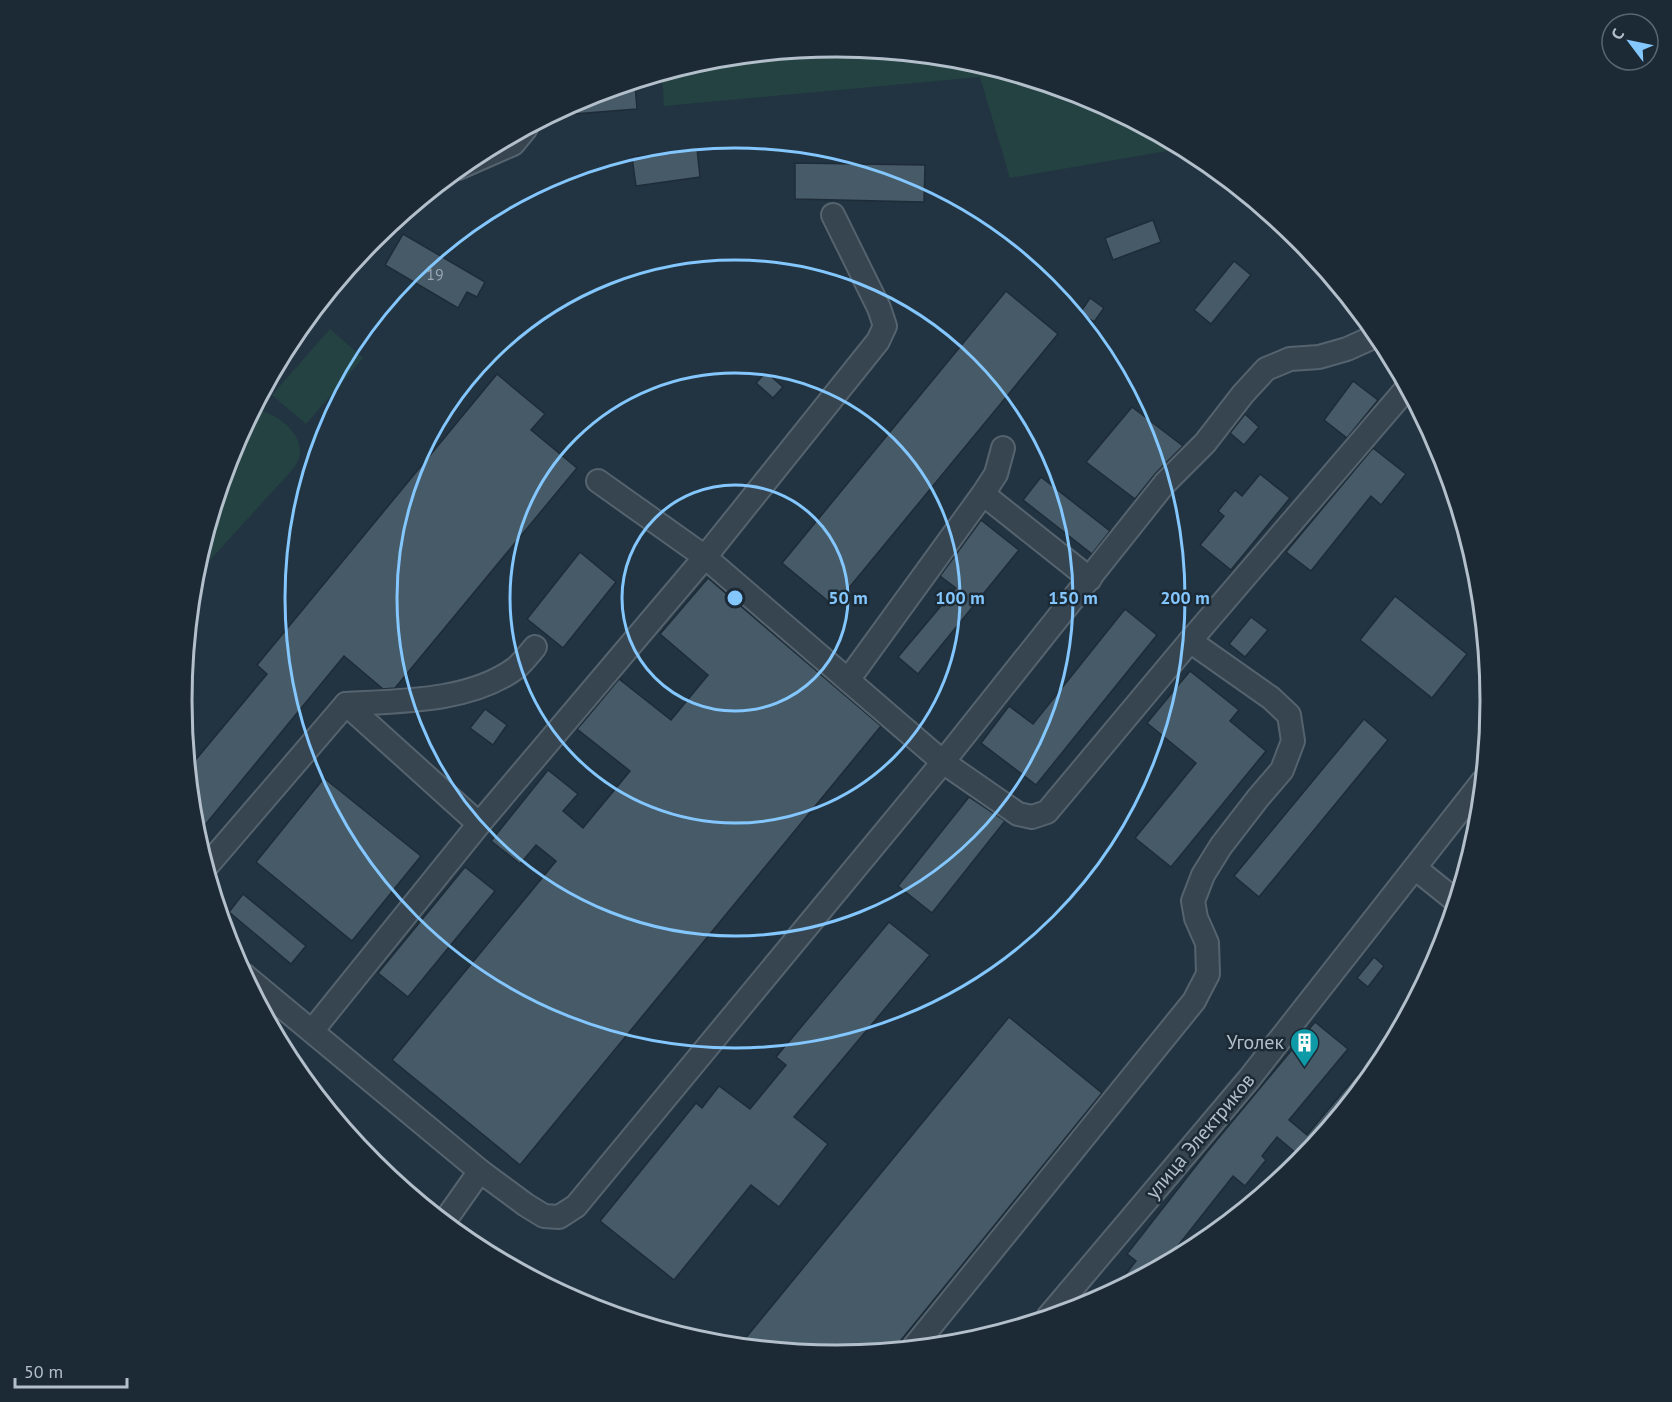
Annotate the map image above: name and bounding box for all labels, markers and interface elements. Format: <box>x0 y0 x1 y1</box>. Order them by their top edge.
north arrow <box>1600 12 1660 72</box>
text: С <box>1606 25 1628 43</box>
house number: 19 <box>426 264 444 284</box>
text: 50 m <box>828 586 868 609</box>
text: 100 m <box>935 586 985 609</box>
text: 150 m <box>1048 586 1098 609</box>
text: 200 m <box>1160 586 1210 609</box>
centre of rings <box>725 588 745 608</box>
building icon: Уголек <box>1289 1026 1321 1068</box>
place label: Уголек <box>1227 1029 1284 1055</box>
street label: улица Электриков <box>1140 1068 1260 1204</box>
scale bar <box>15 1351 128 1389</box>
text: 50 m <box>24 1360 63 1383</box>

